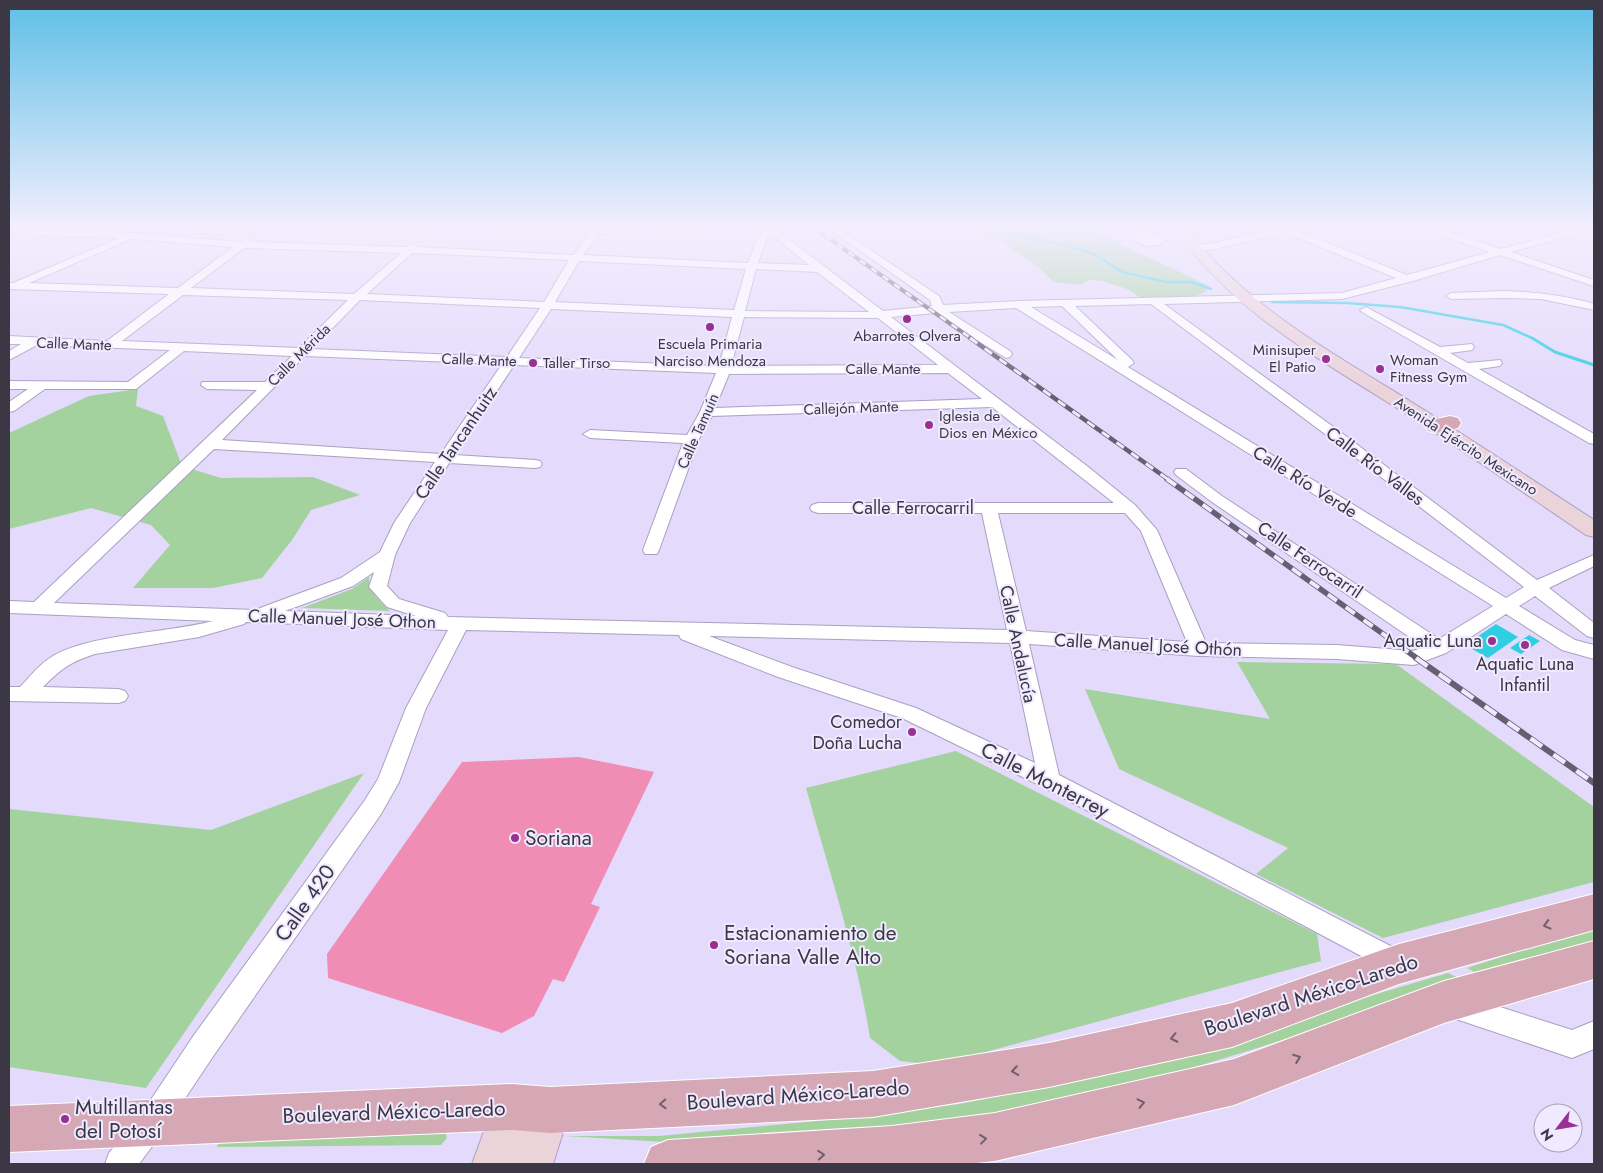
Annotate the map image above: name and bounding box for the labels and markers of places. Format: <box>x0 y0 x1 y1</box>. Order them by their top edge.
marker: Abarrotes Olvera <box>901 313 913 325</box>
marker: Escuela Primaria Narciso Mendoza <box>704 321 716 333</box>
place label: Abarrotes Olvera <box>853 325 961 347</box>
place label: Escuela Primaria Narciso Mendoza <box>654 333 766 372</box>
place label: Minisuper El Patio <box>1253 339 1317 378</box>
place label: Woman Fitness Gym <box>1390 349 1467 388</box>
place label: Taller Tirso <box>543 352 610 374</box>
marker: Minisuper El Patio <box>1320 353 1332 365</box>
marker: Taller Tirso <box>527 357 539 369</box>
marker: Woman Fitness Gym <box>1374 363 1386 375</box>
place label: Iglesia de Dios en México <box>939 405 1037 444</box>
marker: Iglesia de Dios en México <box>923 419 935 431</box>
place label: Aquatic Luna <box>1383 628 1482 654</box>
marker: Aquatic Luna <box>1486 635 1498 647</box>
marker: Aquatic Luna Infantil <box>1519 639 1531 651</box>
place label: Aquatic Luna Infantil <box>1476 651 1574 698</box>
place label: Comedor Doña Lucha <box>813 709 903 756</box>
marker: Comedor Doña Lucha <box>906 726 918 738</box>
place label: Soriana <box>525 823 592 853</box>
marker: Soriana <box>509 832 521 844</box>
place label: Estacionamiento de Soriana Valle Alto <box>724 918 897 972</box>
marker: Estacionamiento de Soriana Valle Alto <box>708 939 720 951</box>
place label: Multillantas del Potosí <box>75 1092 173 1146</box>
marker: Multillantas del Potosí <box>59 1113 71 1125</box>

